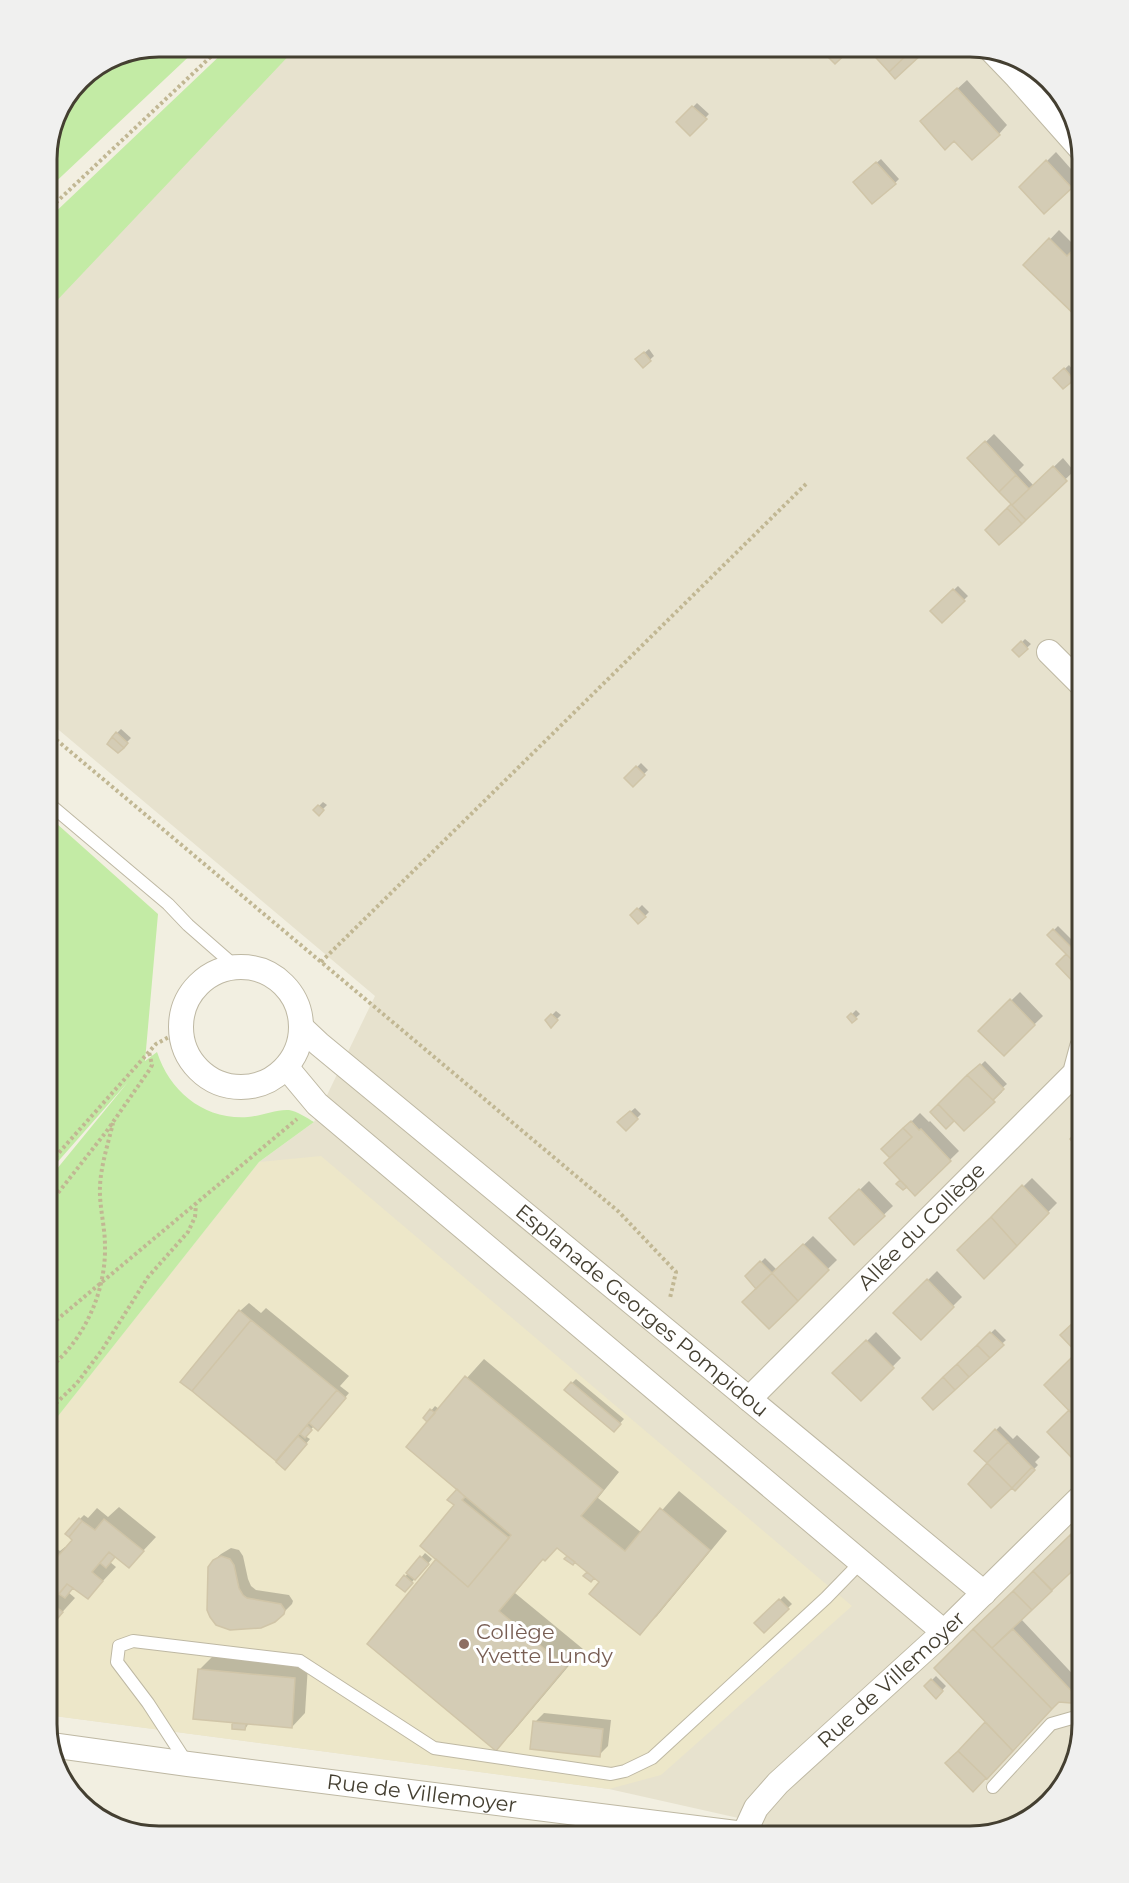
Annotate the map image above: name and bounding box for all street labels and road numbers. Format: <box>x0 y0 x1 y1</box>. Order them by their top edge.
street label: Allée du Collège <box>852 1157 990 1295</box>
street label: Esplanade Georges Pompidou <box>511 1199 774 1422</box>
street label: Rue de Villemoyer <box>812 1605 970 1753</box>
street label: Rue de Villemoyer <box>325 1769 518 1817</box>

